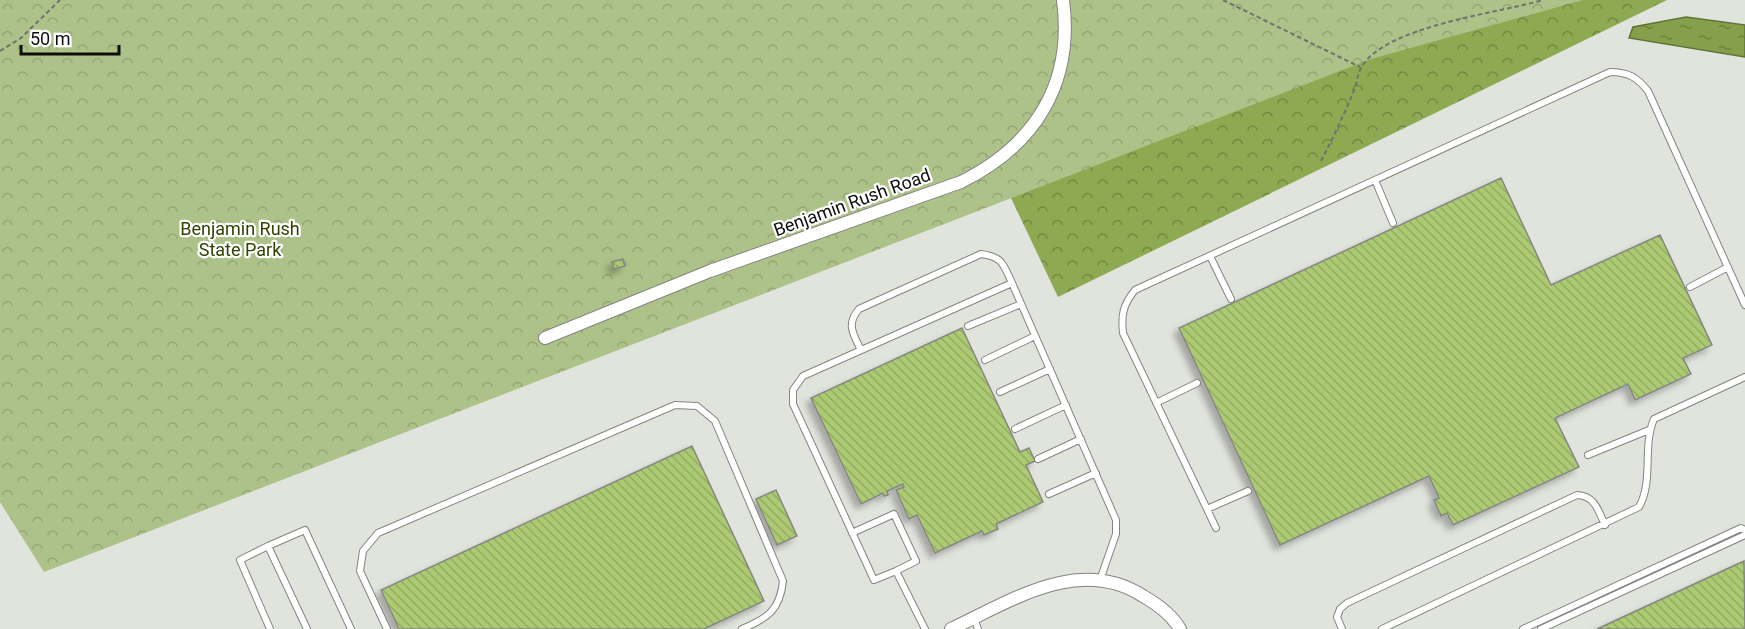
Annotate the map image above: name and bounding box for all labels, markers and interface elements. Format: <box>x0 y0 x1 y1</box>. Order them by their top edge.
scale bar <box>21 18 118 56</box>
text: 50 m <box>30 28 70 49</box>
street label: Benjamin Rush Road <box>771 164 933 240</box>
park label: Benjamin Rush State Park <box>180 218 300 260</box>

